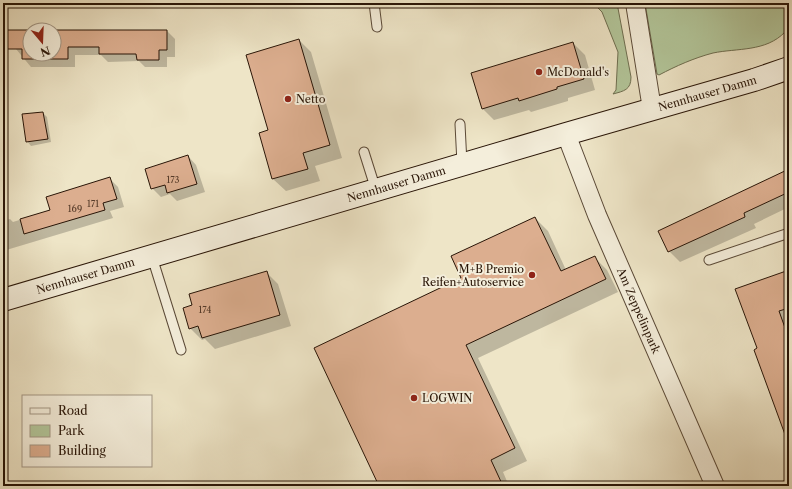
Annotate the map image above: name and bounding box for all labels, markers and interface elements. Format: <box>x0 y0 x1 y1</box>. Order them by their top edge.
north arrow <box>22 22 62 62</box>
text: N <box>38 43 52 60</box>
place label: McDonald's <box>547 65 609 79</box>
marker: McDonald's <box>534 67 544 77</box>
street label: Nennhauser Damm <box>656 72 759 114</box>
place label: Netto <box>296 92 326 106</box>
marker: Netto <box>283 94 293 104</box>
street label: Nennhauser Damm <box>345 163 448 205</box>
house number: 173 <box>166 174 180 185</box>
house number: 171 <box>87 198 99 209</box>
house number: 169 <box>68 203 82 214</box>
street label: Nennhauser Damm <box>35 254 137 297</box>
place label: M+B Premio Reifen+Autoservice <box>422 262 524 289</box>
street label: Am Zeppelinpark <box>613 265 664 356</box>
marker: M+B Premio Reifen+Autoservice <box>527 270 537 280</box>
house number: 174 <box>198 304 212 315</box>
place label: LOGWIN <box>422 391 472 405</box>
marker: LOGWIN <box>409 393 419 403</box>
legend <box>22 395 152 467</box>
text: Road <box>58 403 88 418</box>
text: Park <box>58 423 85 438</box>
text: Building <box>58 443 106 458</box>

